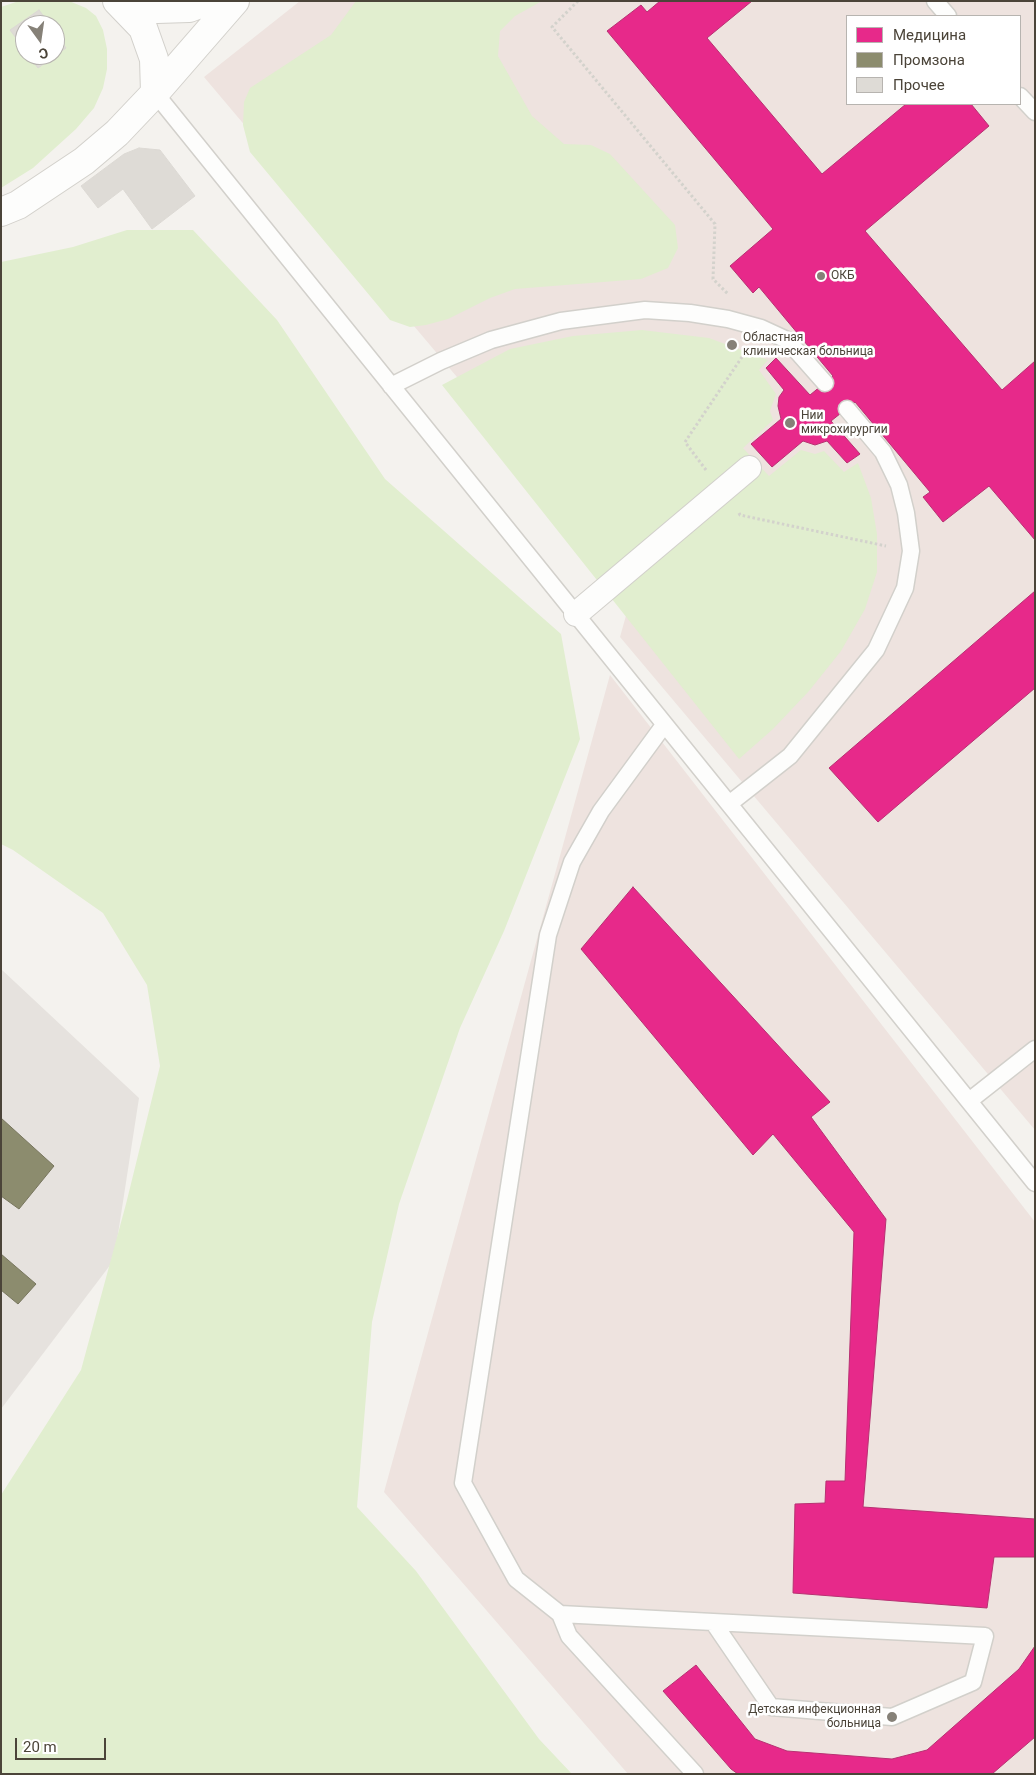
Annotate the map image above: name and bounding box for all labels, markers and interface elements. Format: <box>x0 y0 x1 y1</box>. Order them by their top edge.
north arrow <box>15 15 65 65</box>
legend <box>846 15 1021 105</box>
text: Медицина <box>893 26 966 44</box>
text: С <box>37 45 50 62</box>
text: Промзона <box>893 51 965 69</box>
text: Прочее <box>893 76 945 94</box>
place label: ОКБ <box>831 269 855 283</box>
marker: ОКБ <box>815 270 827 282</box>
place label: Областная клиническая больница <box>743 331 873 359</box>
marker: Областная клиническая больница <box>725 338 739 352</box>
place label: Нии микрохирургии <box>801 409 888 437</box>
marker: Нии микрохирургии <box>783 416 797 430</box>
place label: Детская инфекционная больница <box>748 1703 881 1731</box>
marker: Детская инфекционная больница <box>885 1710 899 1724</box>
scale bar <box>18 1728 109 1760</box>
text: 20 m <box>23 1738 57 1756</box>

